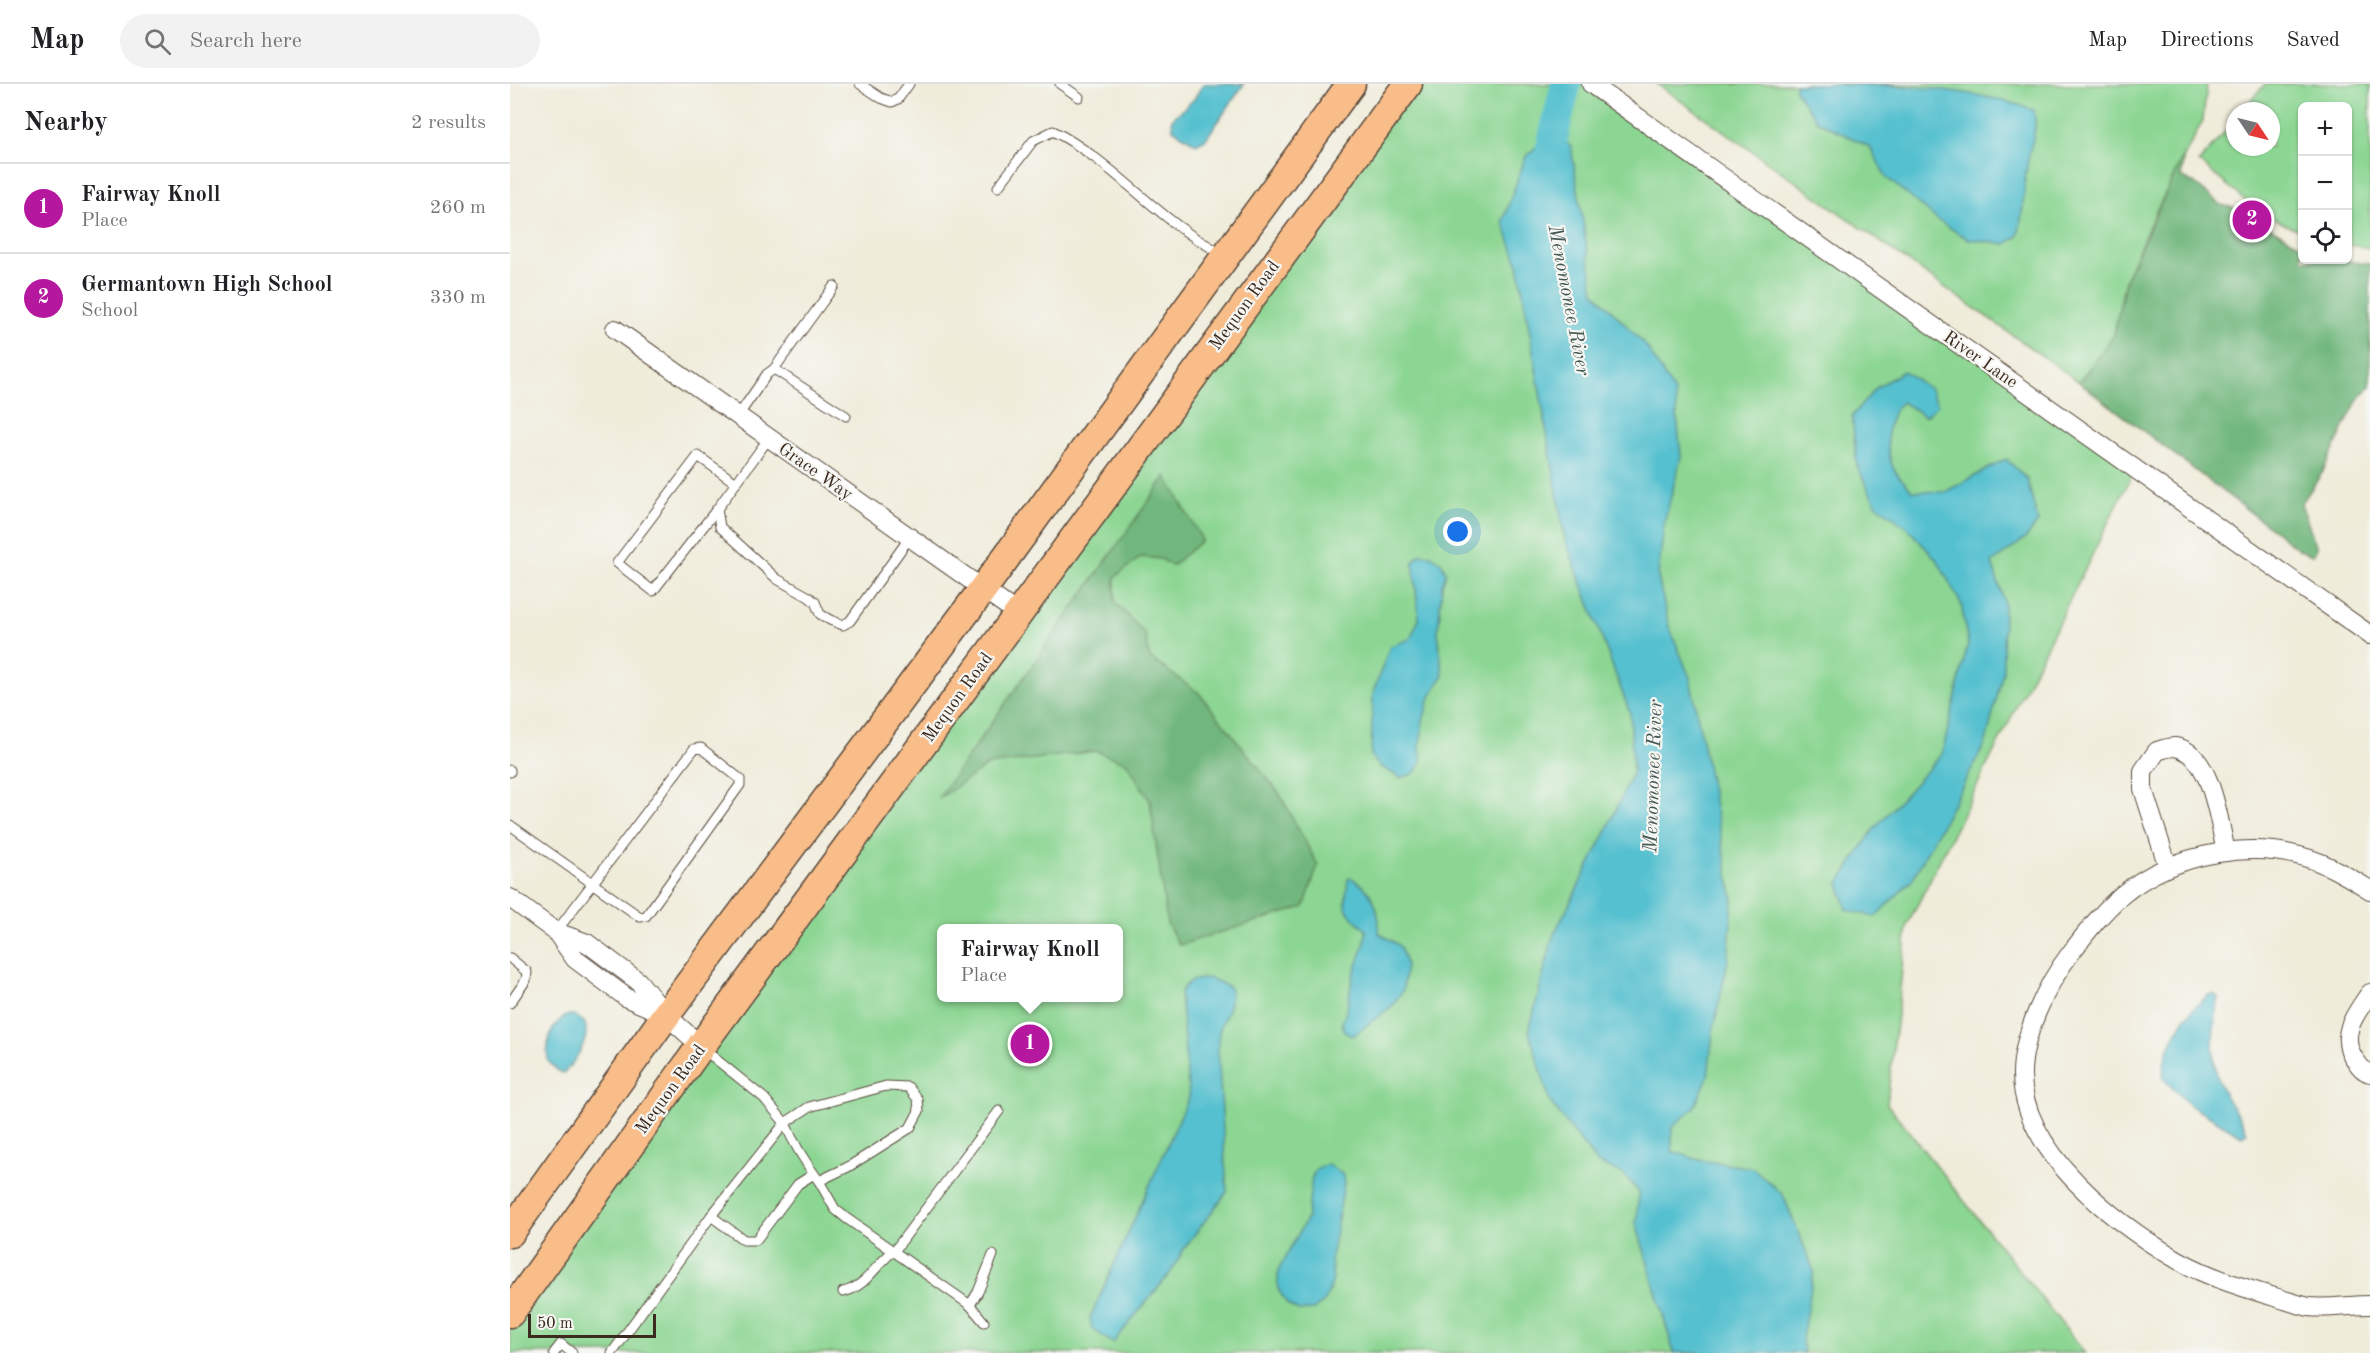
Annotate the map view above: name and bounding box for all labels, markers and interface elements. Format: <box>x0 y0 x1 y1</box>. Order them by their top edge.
search box <box>120 14 540 68</box>
icon: search <box>141 25 174 58</box>
text: Map <box>30 27 84 55</box>
text: Search here <box>189 30 302 52</box>
text: Map <box>2088 30 2127 51</box>
text: Directions <box>2160 30 2254 51</box>
text: Saved <box>2287 30 2340 51</box>
north arrow <box>2226 102 2280 156</box>
map controls <box>2298 102 2352 264</box>
button: + <box>2298 102 2352 156</box>
text: Nearby <box>24 110 108 136</box>
text: 2 results <box>411 113 486 133</box>
button: − <box>2298 156 2352 210</box>
text: Fairway Knoll <box>81 184 220 206</box>
text: 1 <box>38 198 49 218</box>
text: 260 m <box>430 198 486 218</box>
pin: 2 <box>2232 198 2272 242</box>
button: locate <box>2298 210 2352 264</box>
text: Place <box>81 211 128 231</box>
water label: Menomonee River <box>1543 222 1593 378</box>
street label: Mequon Road <box>1206 257 1283 354</box>
text: Germantown High School <box>81 274 333 296</box>
text: 2 <box>38 288 49 308</box>
text: 330 m <box>430 288 486 308</box>
text: School <box>81 301 138 321</box>
street label: River Lane <box>1940 328 2021 392</box>
street label: Grace Way <box>775 440 856 504</box>
your location <box>1443 517 1472 546</box>
street label: Mequon Road <box>919 649 996 746</box>
water label: Menomonee River <box>1641 699 1667 854</box>
popup <box>937 924 1123 1002</box>
text: Fairway Knoll <box>960 939 1100 961</box>
text: Place <box>960 966 1007 986</box>
pin: 1 <box>1010 1022 1050 1066</box>
street label: Mequon Road <box>632 1041 709 1138</box>
scale bar <box>528 1311 656 1338</box>
text: 50 m <box>537 1316 573 1332</box>

